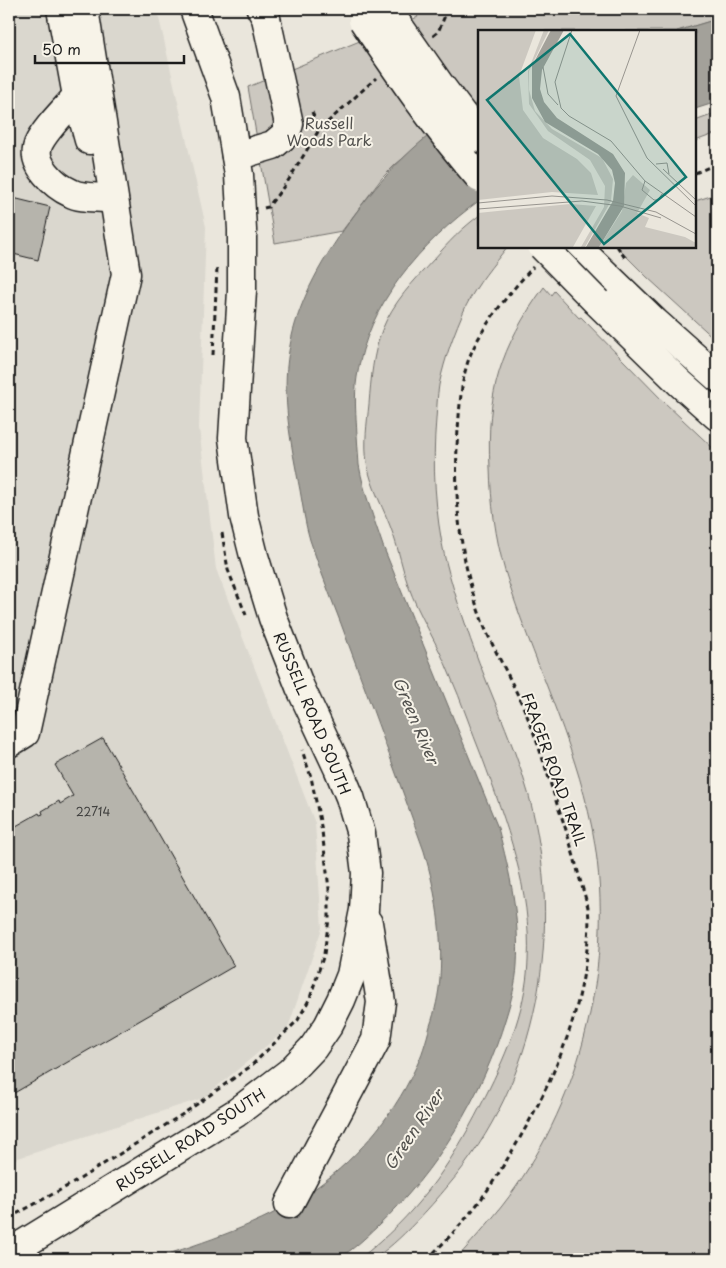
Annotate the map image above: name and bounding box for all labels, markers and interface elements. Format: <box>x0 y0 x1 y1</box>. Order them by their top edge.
inset map <box>478 30 696 248</box>
scale bar <box>35 32 184 64</box>
text: 50 m <box>42 37 81 60</box>
park label: Russell Woods Park <box>286 111 372 151</box>
street label: RUSSELL ROAD SOUTH <box>268 628 358 798</box>
water label: Green River <box>388 673 447 770</box>
street label: FRAGER ROAD TRAIL <box>517 689 594 849</box>
house number: 22714 <box>76 802 110 820</box>
street label: RUSSELL ROAD SOUTH <box>110 1082 270 1196</box>
water label: Green River <box>377 1082 450 1174</box>

